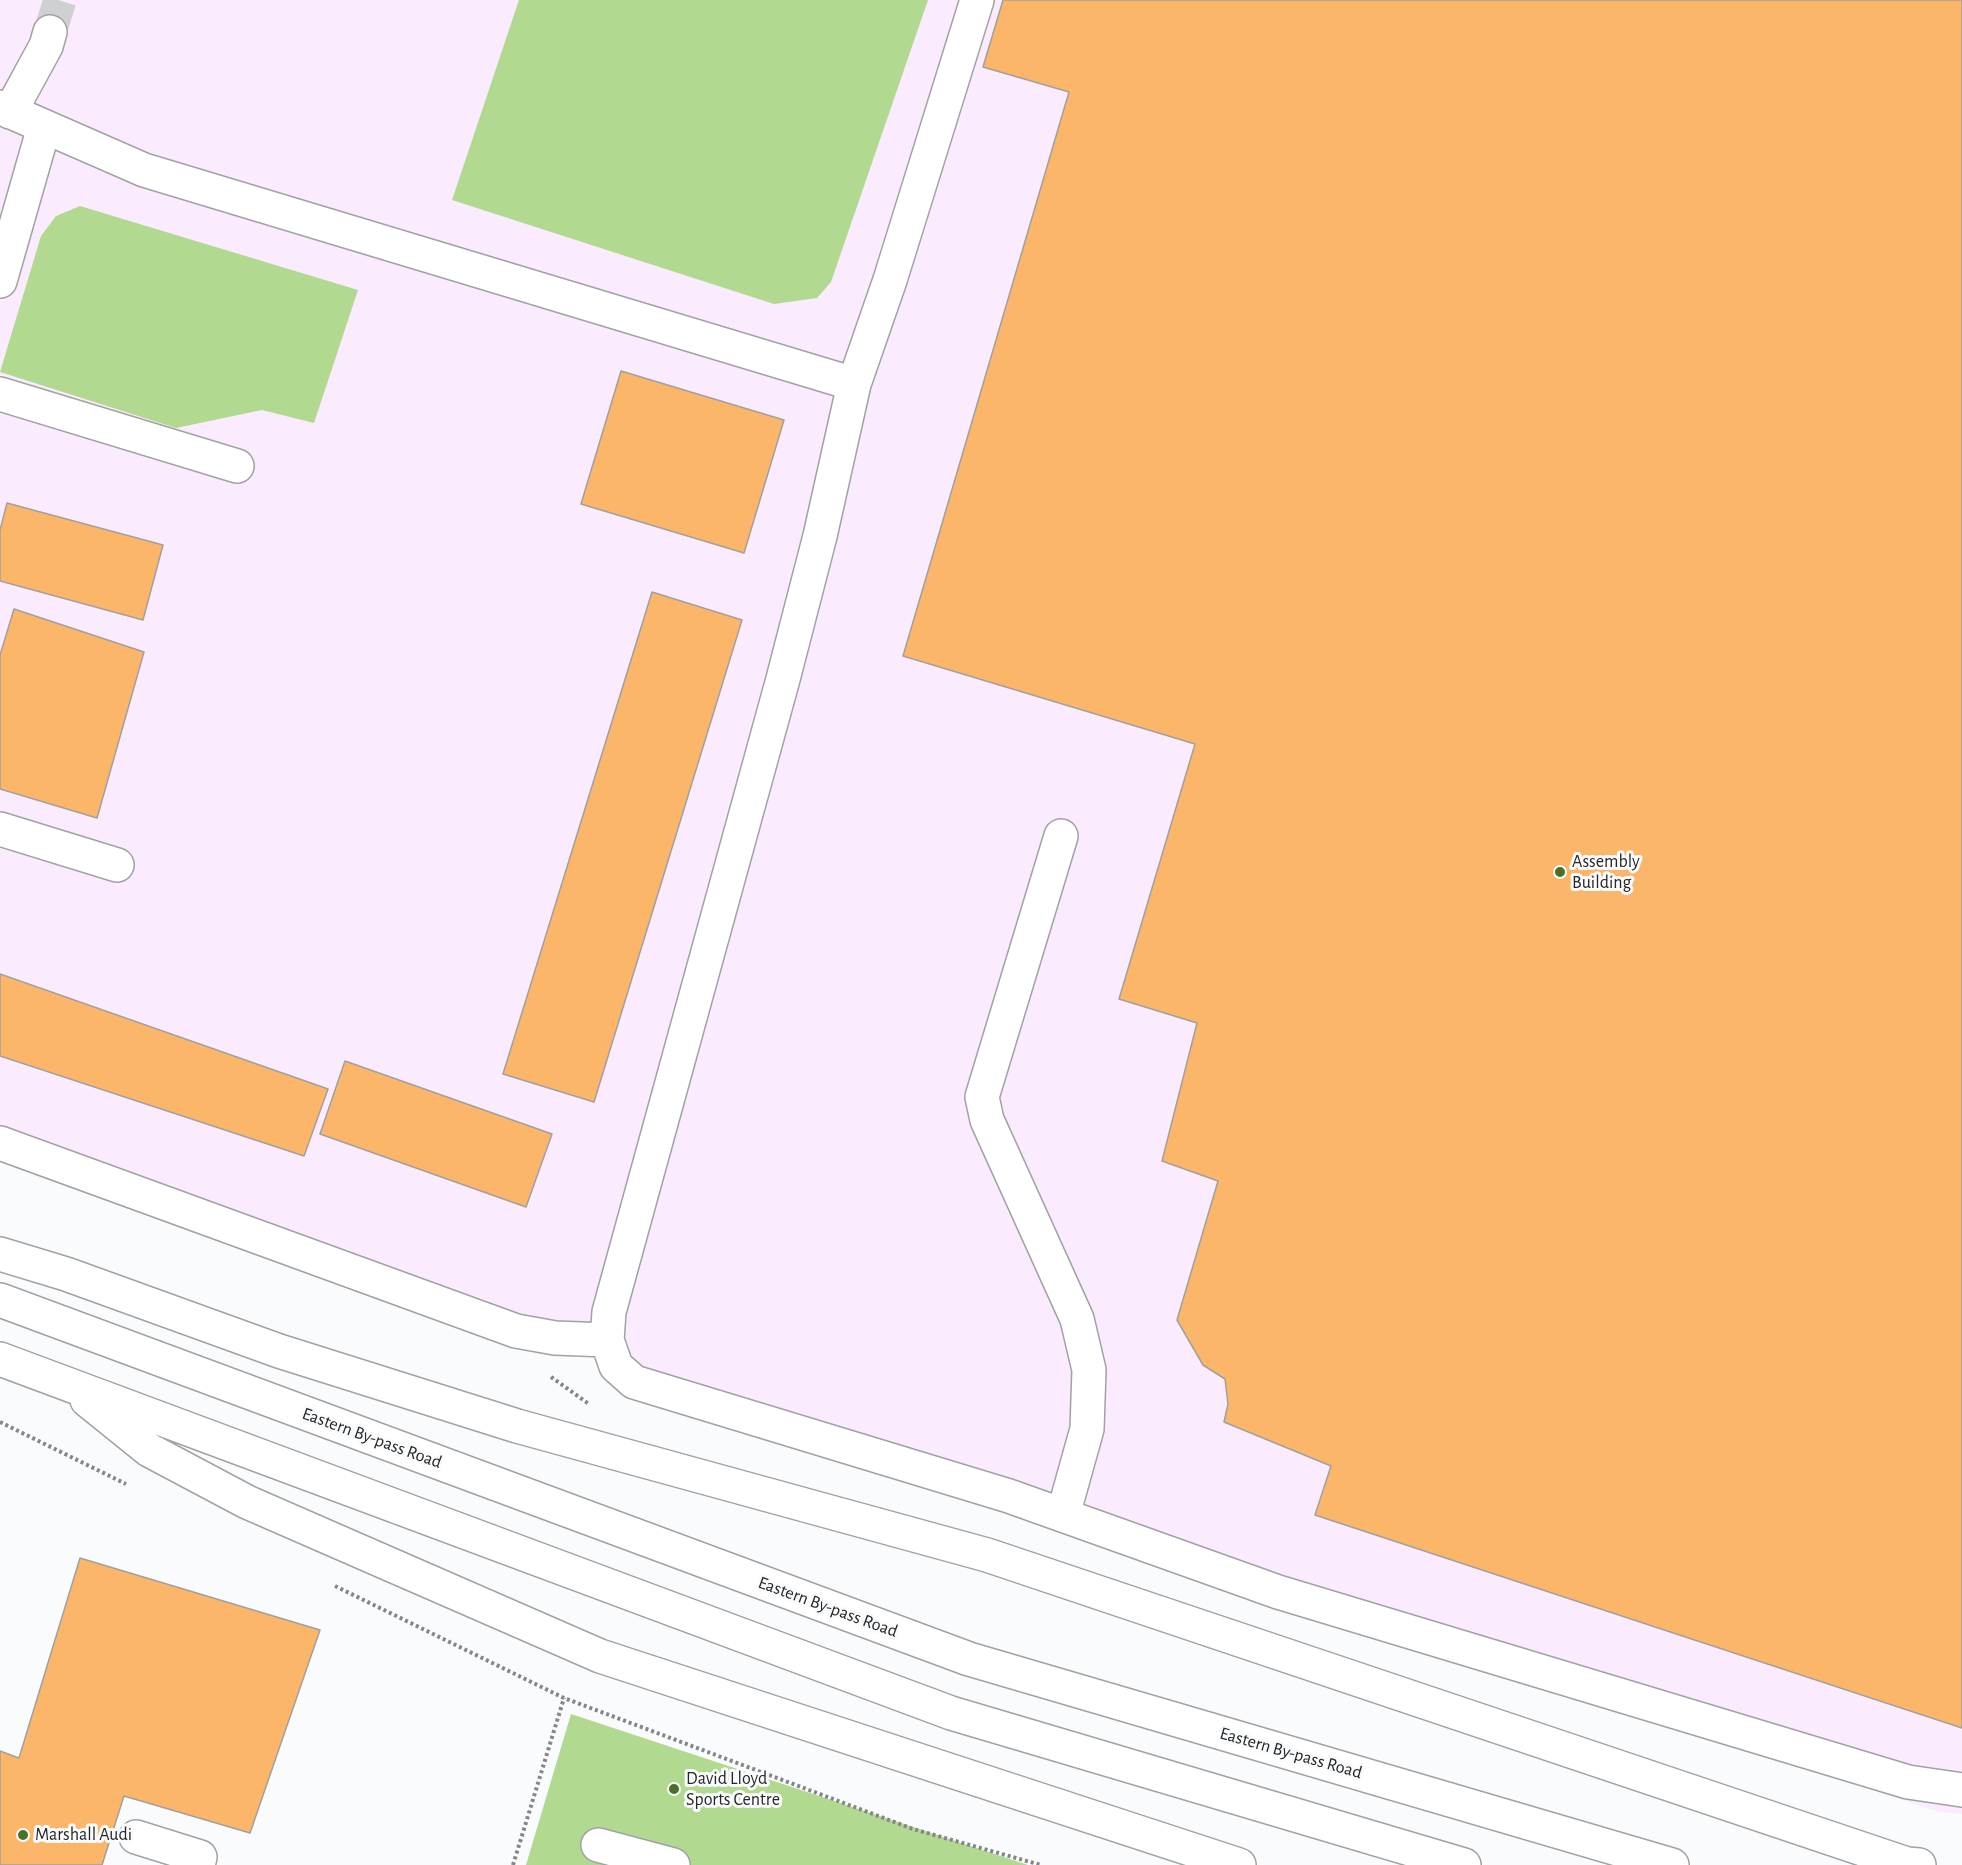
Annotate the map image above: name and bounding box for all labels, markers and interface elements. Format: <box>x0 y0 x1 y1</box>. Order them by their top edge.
place label: Assembly Building <box>1572 851 1640 894</box>
marker: Assembly Building <box>1553 865 1567 879</box>
street label: Eastern By-pass Road <box>299 1403 445 1473</box>
street label: Eastern By-pass Road <box>755 1572 901 1642</box>
street label: Eastern By-pass Road <box>1217 1722 1365 1784</box>
place label: David Lloyd Sports Centre <box>686 1768 780 1810</box>
marker: David Lloyd Sports Centre <box>667 1782 681 1796</box>
place label: Marshall Audi <box>35 1824 132 1846</box>
marker: Marshall Audi <box>16 1828 30 1842</box>

